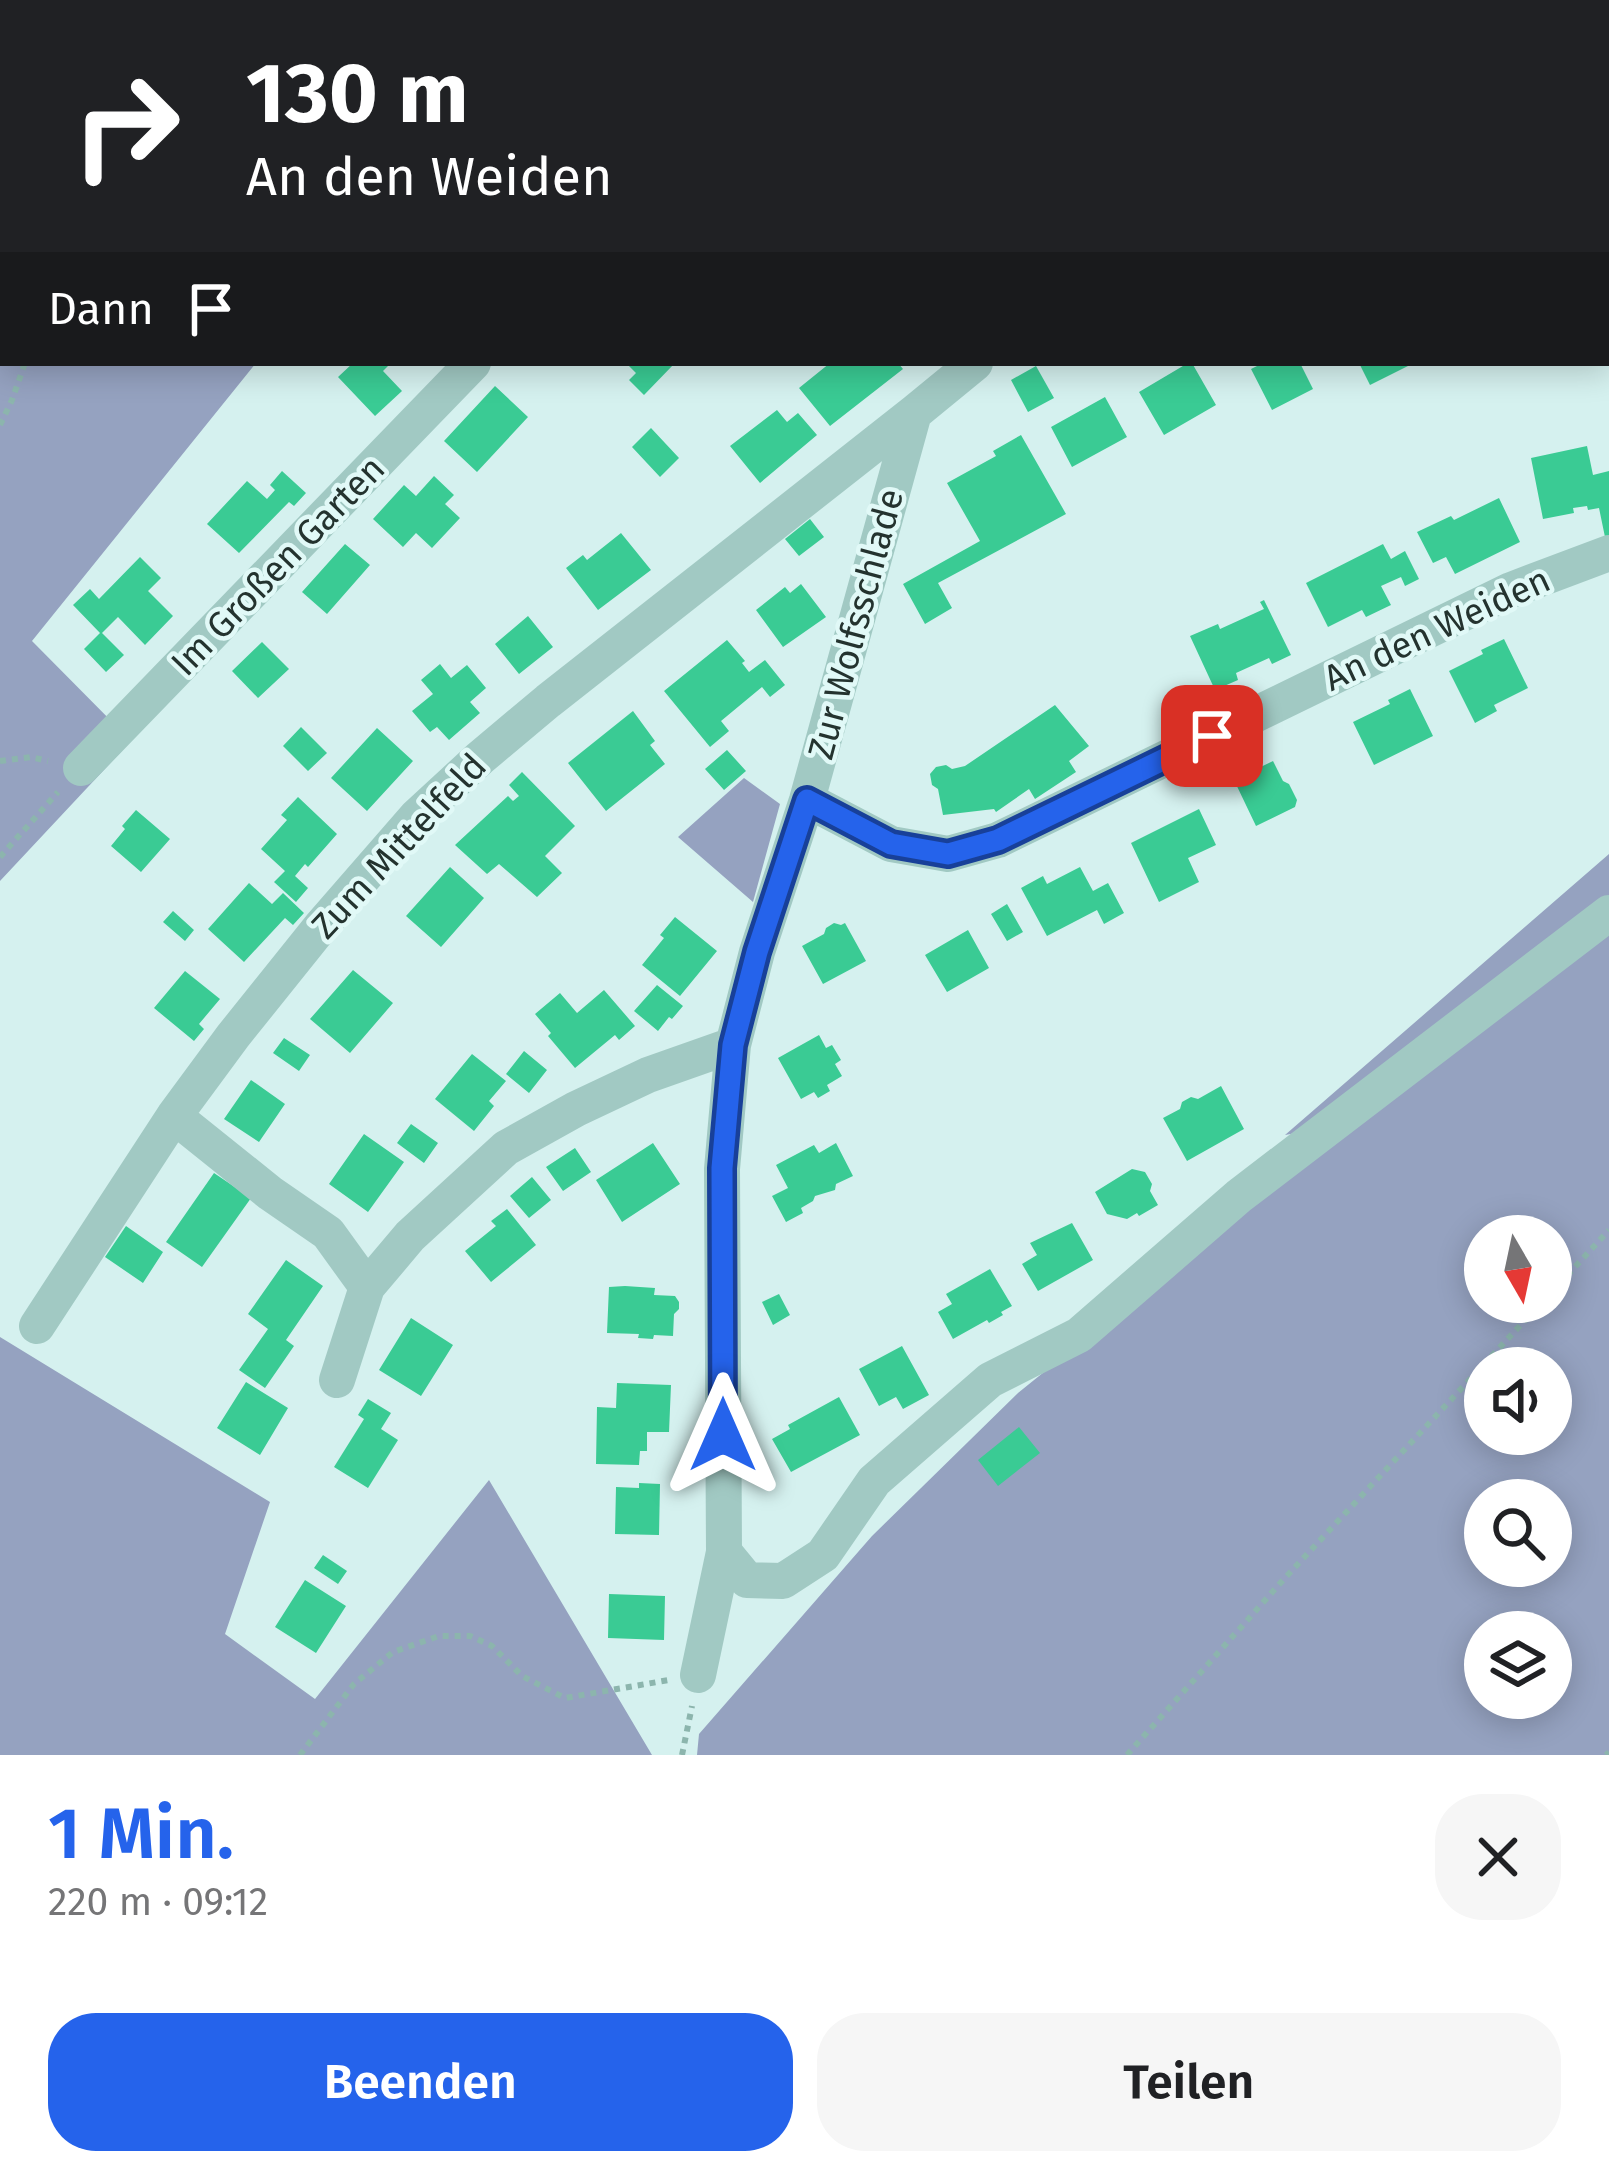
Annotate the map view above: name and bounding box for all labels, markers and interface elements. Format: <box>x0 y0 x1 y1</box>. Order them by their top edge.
text: 130 m <box>246 43 469 144</box>
icon: right <box>48 48 204 204</box>
text: An den Weiden <box>246 145 613 209</box>
icon: arrive <box>178 276 244 342</box>
text: Dann <box>48 282 154 336</box>
street label: Im Großen Garten <box>162 447 394 685</box>
street label: Zur Wolfsschlade <box>799 484 913 764</box>
street label: An den Weiden <box>1317 557 1557 701</box>
pin <box>1161 685 1263 787</box>
icon: arrive <box>1179 703 1245 769</box>
street label: Zum Mittelfeld <box>302 745 496 947</box>
north arrow <box>1464 1215 1572 1323</box>
map controls <box>1464 1215 1572 1719</box>
button: sound <box>1464 1347 1572 1455</box>
position arrow <box>660 1372 786 1498</box>
button: search <box>1464 1479 1572 1587</box>
button: layers <box>1464 1611 1572 1719</box>
text: 1 Min. <box>48 1791 234 1877</box>
button: close <box>1435 1794 1561 1920</box>
text: 220 m · 09:12 <box>48 1879 268 1925</box>
button: Beenden <box>48 2013 793 2151</box>
button: Teilen <box>817 2013 1561 2151</box>

